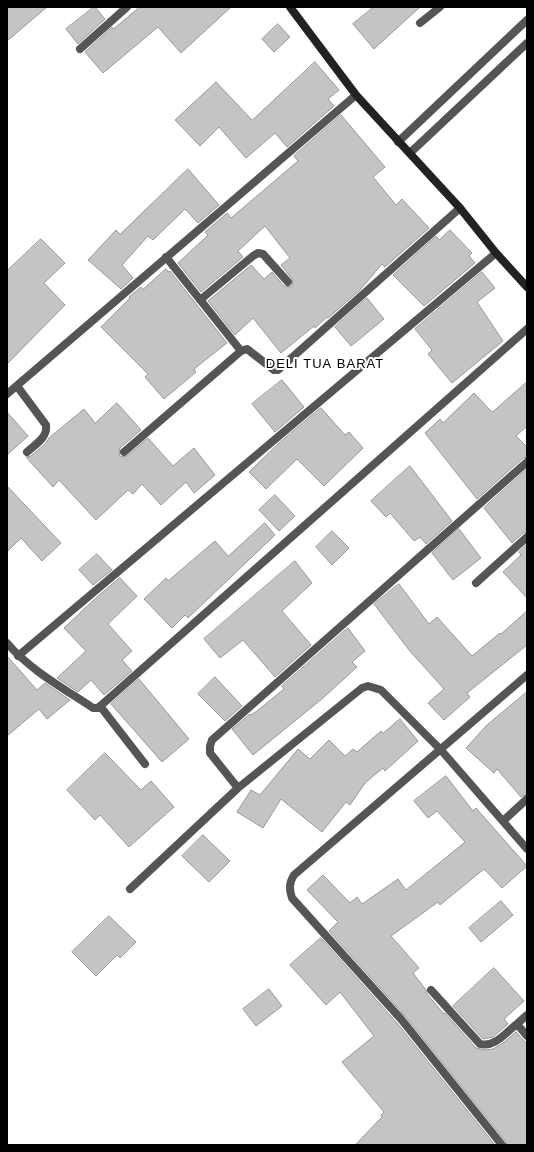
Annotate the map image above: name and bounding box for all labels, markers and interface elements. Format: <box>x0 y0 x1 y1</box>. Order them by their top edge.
district label: DELI TUA BARAT <box>266 356 384 372</box>

